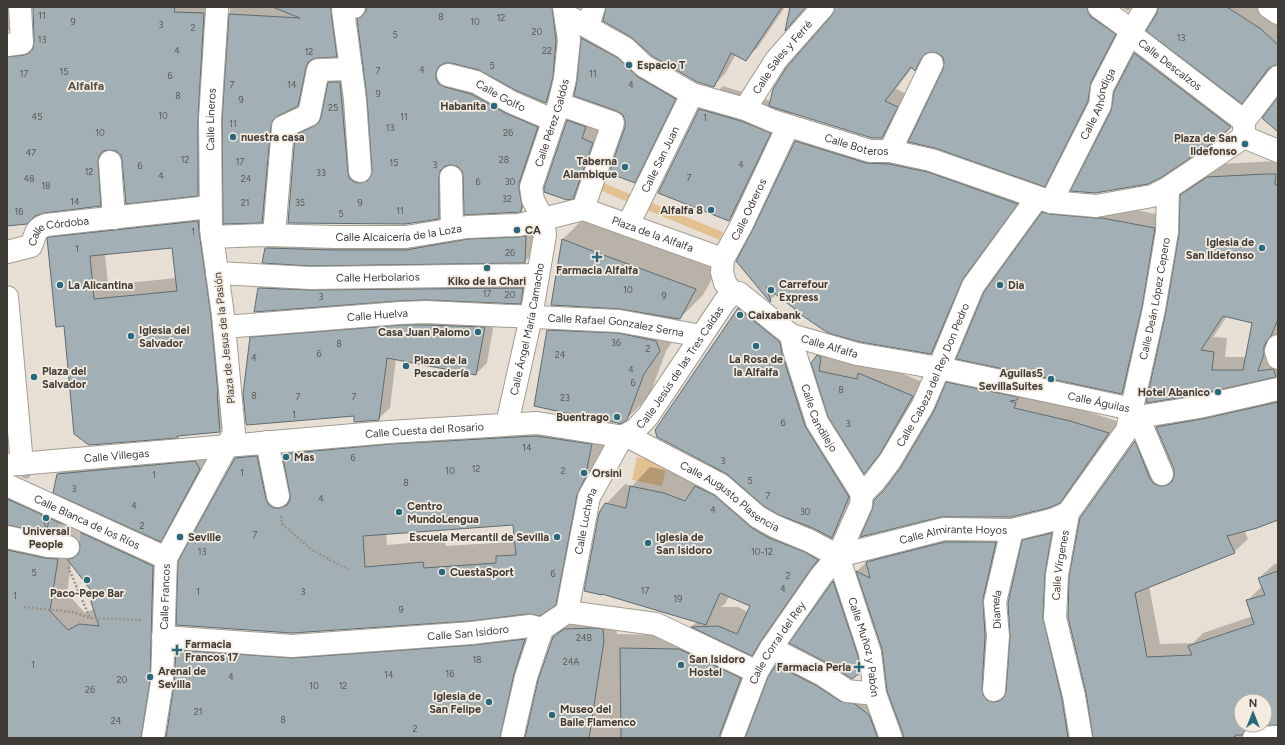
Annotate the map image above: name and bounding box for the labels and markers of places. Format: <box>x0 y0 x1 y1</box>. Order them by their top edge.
place label: Espacio T <box>637 59 686 72</box>
marker: Espacio T <box>624 60 634 70</box>
place label: Habanita <box>440 100 486 113</box>
marker: Habanita <box>489 101 499 111</box>
place label: nuestra casa <box>241 131 305 144</box>
marker: nuestra casa <box>228 132 238 142</box>
place label: Plaza de San Ildefonso <box>1174 132 1238 158</box>
marker: Plaza de San Ildefonso <box>1240 139 1250 149</box>
place label: Taberna Alambique <box>563 155 617 181</box>
marker: Taberna Alambique <box>620 162 630 172</box>
place label: Alfalfa 8 <box>660 204 703 217</box>
marker: Alfalfa 8 <box>706 205 716 215</box>
place label: CA <box>525 224 541 237</box>
marker: CA <box>512 225 522 235</box>
place label: Iglesia de San Ildefonso <box>1186 236 1255 262</box>
marker: Iglesia de San Ildefonso <box>1257 243 1267 253</box>
marker: Farmacia Alfalfa <box>592 252 602 262</box>
marker: Kiko de la Chari <box>482 263 492 273</box>
place label: Farmacia Alfalfa <box>556 264 638 277</box>
place label: Kiko de la Chari <box>448 275 526 288</box>
place label: Carrefour Express <box>779 278 829 304</box>
place label: La Alicantina <box>68 279 133 292</box>
place label: Dia <box>1008 279 1025 292</box>
marker: La Alicantina <box>55 280 65 290</box>
marker: Dia <box>995 280 1005 290</box>
marker: Carrefour Express <box>766 285 776 295</box>
place label: Caixabank <box>748 309 801 322</box>
marker: Caixabank <box>735 310 745 320</box>
place label: Iglesia del Salvador <box>139 324 190 350</box>
place label: Casa Juan Palomo <box>378 326 471 339</box>
marker: Casa Juan Palomo <box>473 327 483 337</box>
marker: Iglesia del Salvador <box>126 331 136 341</box>
marker: La Rosa de la Alfalfa <box>751 341 761 351</box>
place label: La Rosa de la Alfalfa <box>729 353 783 379</box>
place label: Plaza de la Pescadería <box>414 354 469 380</box>
marker: Plaza de la Pescadería <box>401 361 411 371</box>
place label: Plaza del Salvador <box>42 365 87 391</box>
place label: Aguilas5 SevillaSuites <box>979 367 1043 393</box>
marker: Plaza del Salvador <box>29 372 39 382</box>
marker: Aguilas5 SevillaSuites <box>1046 374 1056 384</box>
place label: Hotel Abanico <box>1138 386 1211 399</box>
marker: Hotel Abanico <box>1213 387 1223 397</box>
place label: Buentrago <box>556 411 610 424</box>
marker: Buentrago <box>612 412 622 422</box>
place label: Mas <box>294 451 314 464</box>
marker: Mas <box>281 452 291 462</box>
place label: Orsini <box>592 467 622 480</box>
marker: Orsini <box>579 468 589 478</box>
place label: Centro MundoLengua <box>407 500 479 526</box>
marker: Centro MundoLengua <box>394 507 404 517</box>
marker: Universal People <box>41 513 51 523</box>
place label: Universal People <box>23 525 70 551</box>
place label: Seville <box>188 531 221 544</box>
place label: Escuela Mercantil de Sevilla <box>409 531 549 544</box>
place label: Iglesia de San Isidoro <box>656 531 713 557</box>
marker: Seville <box>175 532 185 542</box>
marker: Escuela Mercantil de Sevilla <box>552 532 562 542</box>
marker: Iglesia de San Isidoro <box>643 538 653 548</box>
place label: CuestaSport <box>450 566 514 579</box>
marker: CuestaSport <box>437 567 447 577</box>
marker: Paco-Pepe Bar <box>82 575 92 585</box>
place label: Paco-Pepe Bar <box>50 587 125 600</box>
place label: Farmacia Francos 17 <box>185 638 238 664</box>
marker: Farmacia Francos 17 <box>172 645 182 655</box>
place label: San Isidoro Hostel <box>689 653 746 679</box>
marker: San Isidoro Hostel <box>676 660 686 670</box>
place label: Farmacia Perla <box>777 661 851 674</box>
marker: Farmacia Perla <box>854 662 864 672</box>
place label: Arenal de Sevilla <box>158 665 206 691</box>
marker: Arenal de Sevilla <box>145 672 155 682</box>
place label: Iglesia de San Felipe <box>429 690 481 716</box>
marker: Iglesia de San Felipe <box>484 697 494 707</box>
place label: Museo del Baile Flamenco <box>560 703 636 729</box>
marker: Museo del Baile Flamenco <box>547 710 557 720</box>

